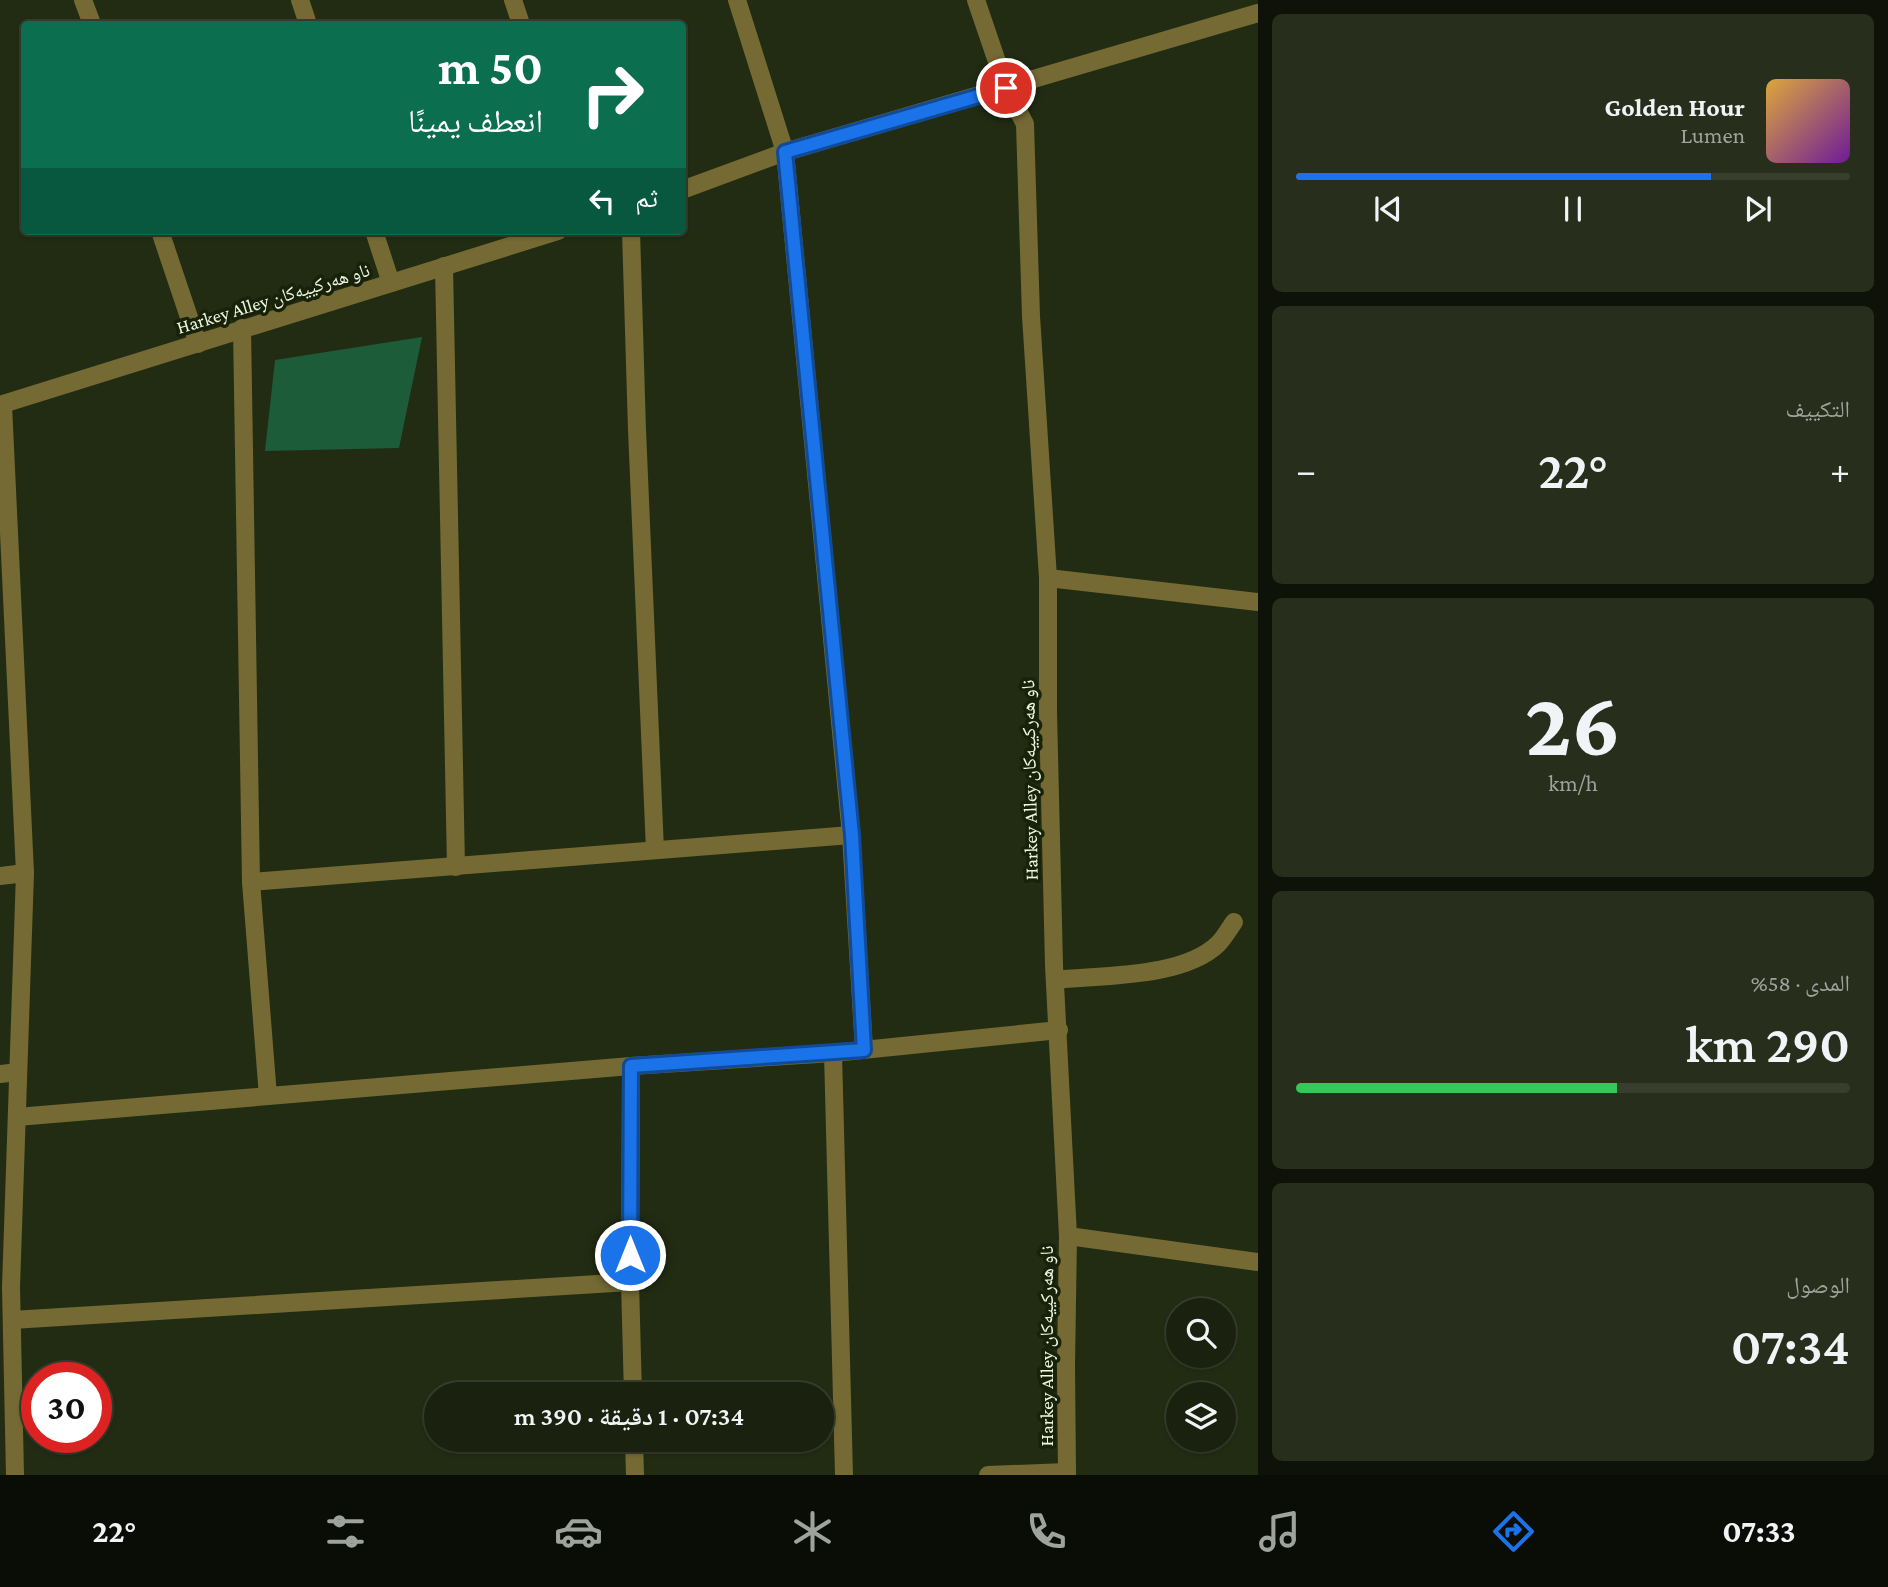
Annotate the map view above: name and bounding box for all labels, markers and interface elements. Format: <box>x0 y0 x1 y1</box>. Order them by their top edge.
text: 50 m <box>438 40 543 95</box>
icon: right <box>567 49 658 140</box>
pin <box>976 58 1036 118</box>
icon: arrive <box>987 69 1025 107</box>
text: Golden Hour <box>1604 93 1745 122</box>
text: انعطف يمينًا <box>408 103 543 139</box>
text: Lumen <box>1681 122 1745 148</box>
icon: left <box>583 182 621 220</box>
text: ثم <box>635 184 658 213</box>
icon: previous <box>1369 190 1407 228</box>
icon: pause <box>1554 190 1592 228</box>
icon: next <box>1739 190 1777 228</box>
street label: Harkey Alley ناو هەركييەكان <box>174 259 373 339</box>
text: التكييف <box>1785 396 1850 422</box>
text: 22° <box>1538 441 1608 499</box>
text: − <box>1296 449 1316 491</box>
text: + <box>1830 449 1850 491</box>
text: 26 <box>1525 673 1621 775</box>
street label: Harkey Alley ناو هەركييەكان <box>1017 679 1043 881</box>
text: km/h <box>1548 770 1598 796</box>
text: المدى · 58% <box>1751 970 1850 996</box>
text: 290 km <box>1686 1015 1850 1073</box>
position arrow <box>593 1218 667 1292</box>
street label: Harkey Alley ناو هەركييەكان <box>1036 1246 1058 1446</box>
text: الوصول <box>1786 1272 1850 1298</box>
map controls <box>1166 1298 1236 1452</box>
button: search <box>1166 1298 1236 1368</box>
text: 07:34 <box>1731 1317 1850 1375</box>
speed limit sign: 30 <box>21 1362 112 1453</box>
button: layers <box>1166 1382 1236 1452</box>
text: 07:34 · 1 دقيقة · 390 m <box>514 1402 744 1431</box>
icon: filters <box>321 1507 370 1556</box>
icon: car <box>554 1507 603 1556</box>
icon: climate <box>788 1507 837 1556</box>
icon: phone <box>1022 1507 1071 1556</box>
icon: music <box>1255 1507 1304 1556</box>
icon: directions <box>1489 1507 1538 1556</box>
text: 22° <box>92 1513 136 1549</box>
text: 07:33 <box>1722 1513 1796 1549</box>

